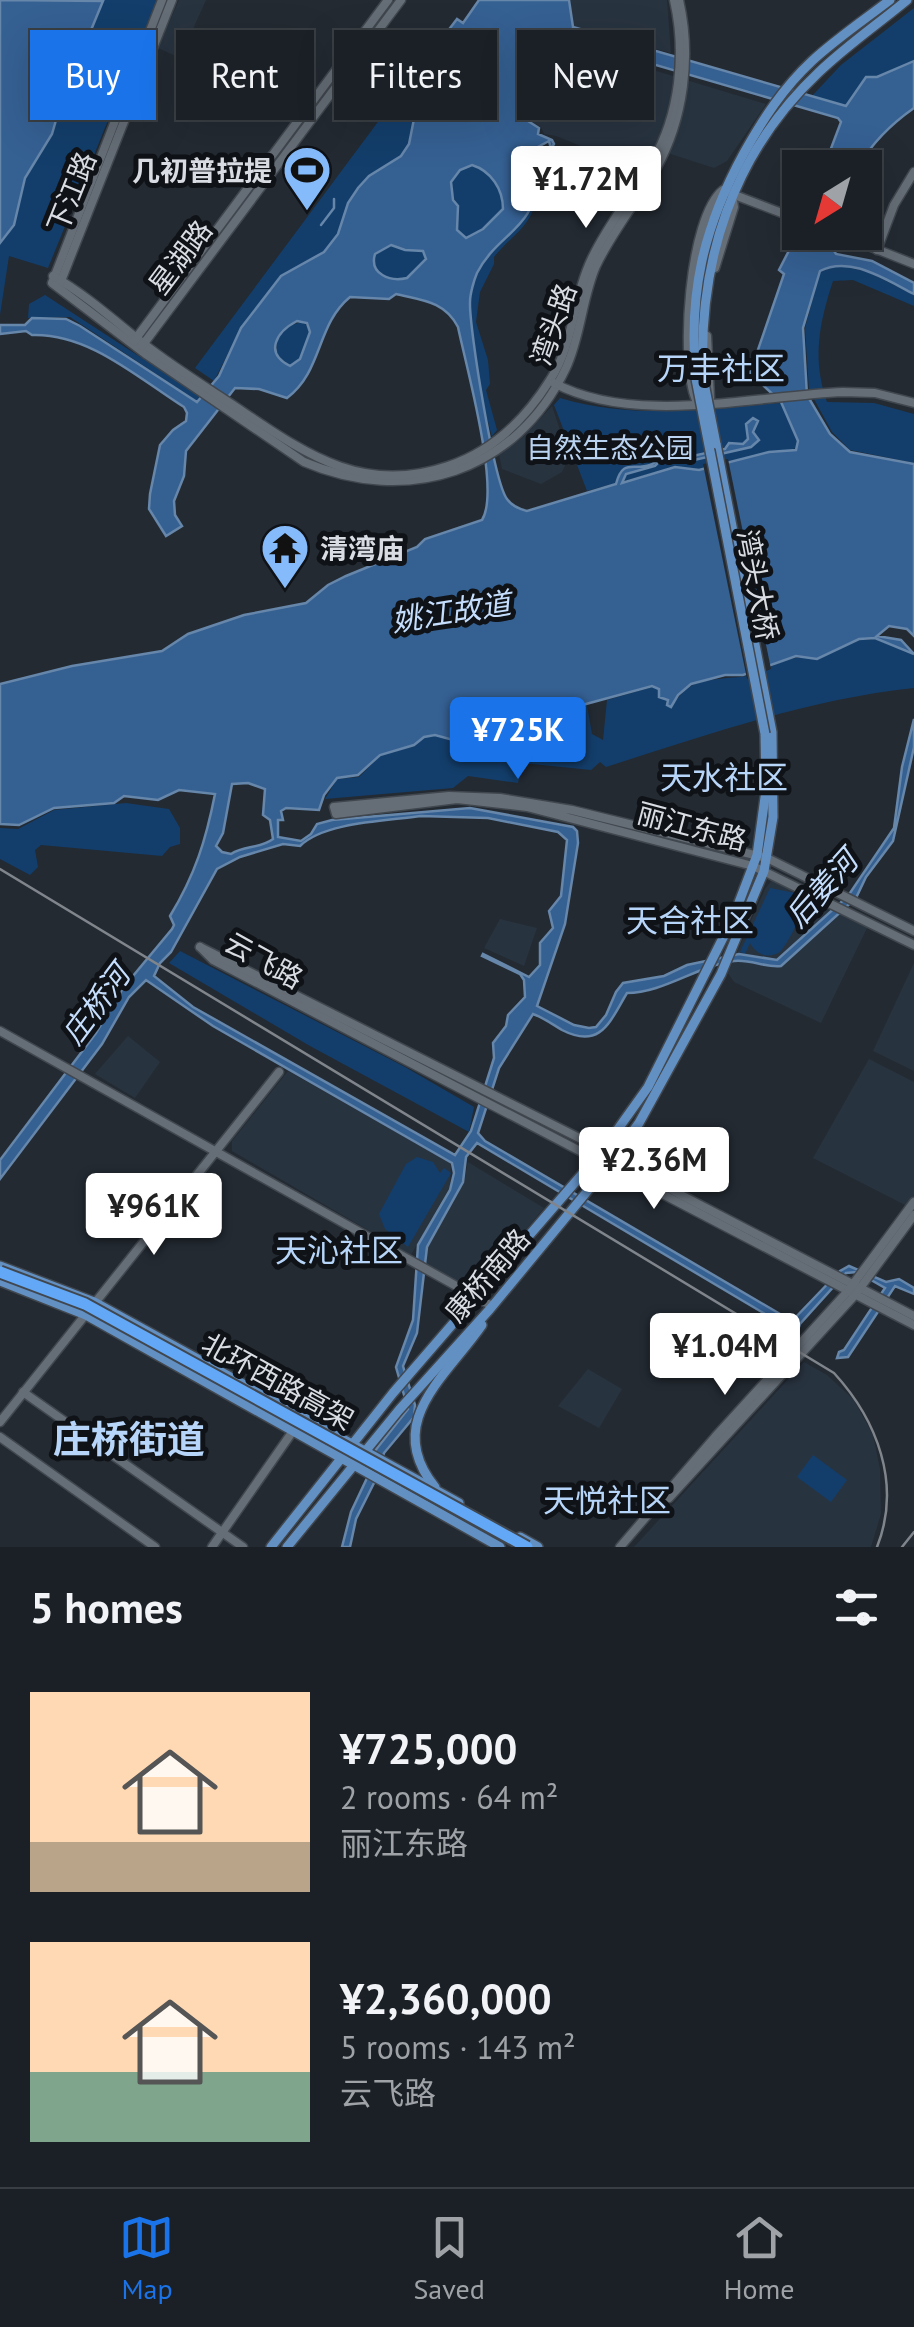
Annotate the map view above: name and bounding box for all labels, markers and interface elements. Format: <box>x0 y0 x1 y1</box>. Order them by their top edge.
chip: Buy <box>30 30 156 120</box>
chip: Rent <box>176 30 314 120</box>
chip: Filters <box>334 30 497 120</box>
chip: New <box>517 30 654 120</box>
sports icon: 几初普拉提 <box>281 144 333 212</box>
street label: 下江路 <box>38 146 104 238</box>
pin: ¥1.72M <box>505 146 667 231</box>
north arrow <box>782 150 882 250</box>
map controls <box>782 150 882 250</box>
place label: 几初普拉提 <box>132 152 272 189</box>
text: ¥1.72M <box>533 157 639 199</box>
street label: 星湖路 <box>140 212 220 302</box>
street label: 湾头路 <box>522 278 584 370</box>
district label: 万丰社区 <box>657 347 785 389</box>
park label: 自然生态公园 <box>526 429 694 466</box>
temple icon: 清湾庙 <box>259 522 311 590</box>
street label: 湾头大桥 <box>729 526 787 644</box>
place label: 清湾庙 <box>320 530 404 567</box>
water label: 姚江故道 <box>389 582 517 640</box>
pin: ¥725K <box>448 697 588 782</box>
text: ¥725K <box>472 708 564 750</box>
district label: 天水社区 <box>660 756 788 798</box>
street label: 丽江东路 <box>633 794 751 858</box>
water label: 后姜河 <box>776 838 869 934</box>
district label: 天合社区 <box>626 899 754 941</box>
street label: 云飞路 <box>218 923 310 997</box>
water label: 庄桥河 <box>52 952 141 1052</box>
pin: ¥2.36M <box>573 1127 735 1212</box>
text: ¥2.36M <box>601 1138 707 1180</box>
pin: ¥961K <box>84 1173 224 1258</box>
text: ¥961K <box>108 1184 200 1226</box>
street label: 康桥南路 <box>436 1221 538 1329</box>
district label: 天沁社区 <box>275 1229 403 1271</box>
pin: ¥1.04M <box>644 1313 806 1398</box>
street label: 北环西路高架 <box>196 1324 360 1438</box>
text: ¥1.04M <box>672 1324 778 1366</box>
district label: 庄桥街道 <box>53 1414 205 1463</box>
district label: 天悦社区 <box>543 1479 671 1521</box>
text: 5 homes <box>30 1580 183 1635</box>
icon: filters <box>829 1580 884 1635</box>
text: ¥725,000 <box>340 1721 517 1776</box>
icon: home <box>110 1732 230 1852</box>
text: 2 rooms · 64 m² <box>340 1776 558 1818</box>
text: 丽江东路 <box>340 1822 468 1864</box>
text: ¥2,360,000 <box>340 1971 552 2026</box>
icon: home <box>110 1982 230 2102</box>
text: 5 rooms · 143 m² <box>340 2026 576 2068</box>
text: 云飞路 <box>340 2072 436 2114</box>
tab: Map <box>119 2210 174 2307</box>
tab: Saved <box>413 2210 485 2307</box>
tab: Home <box>724 2210 794 2307</box>

